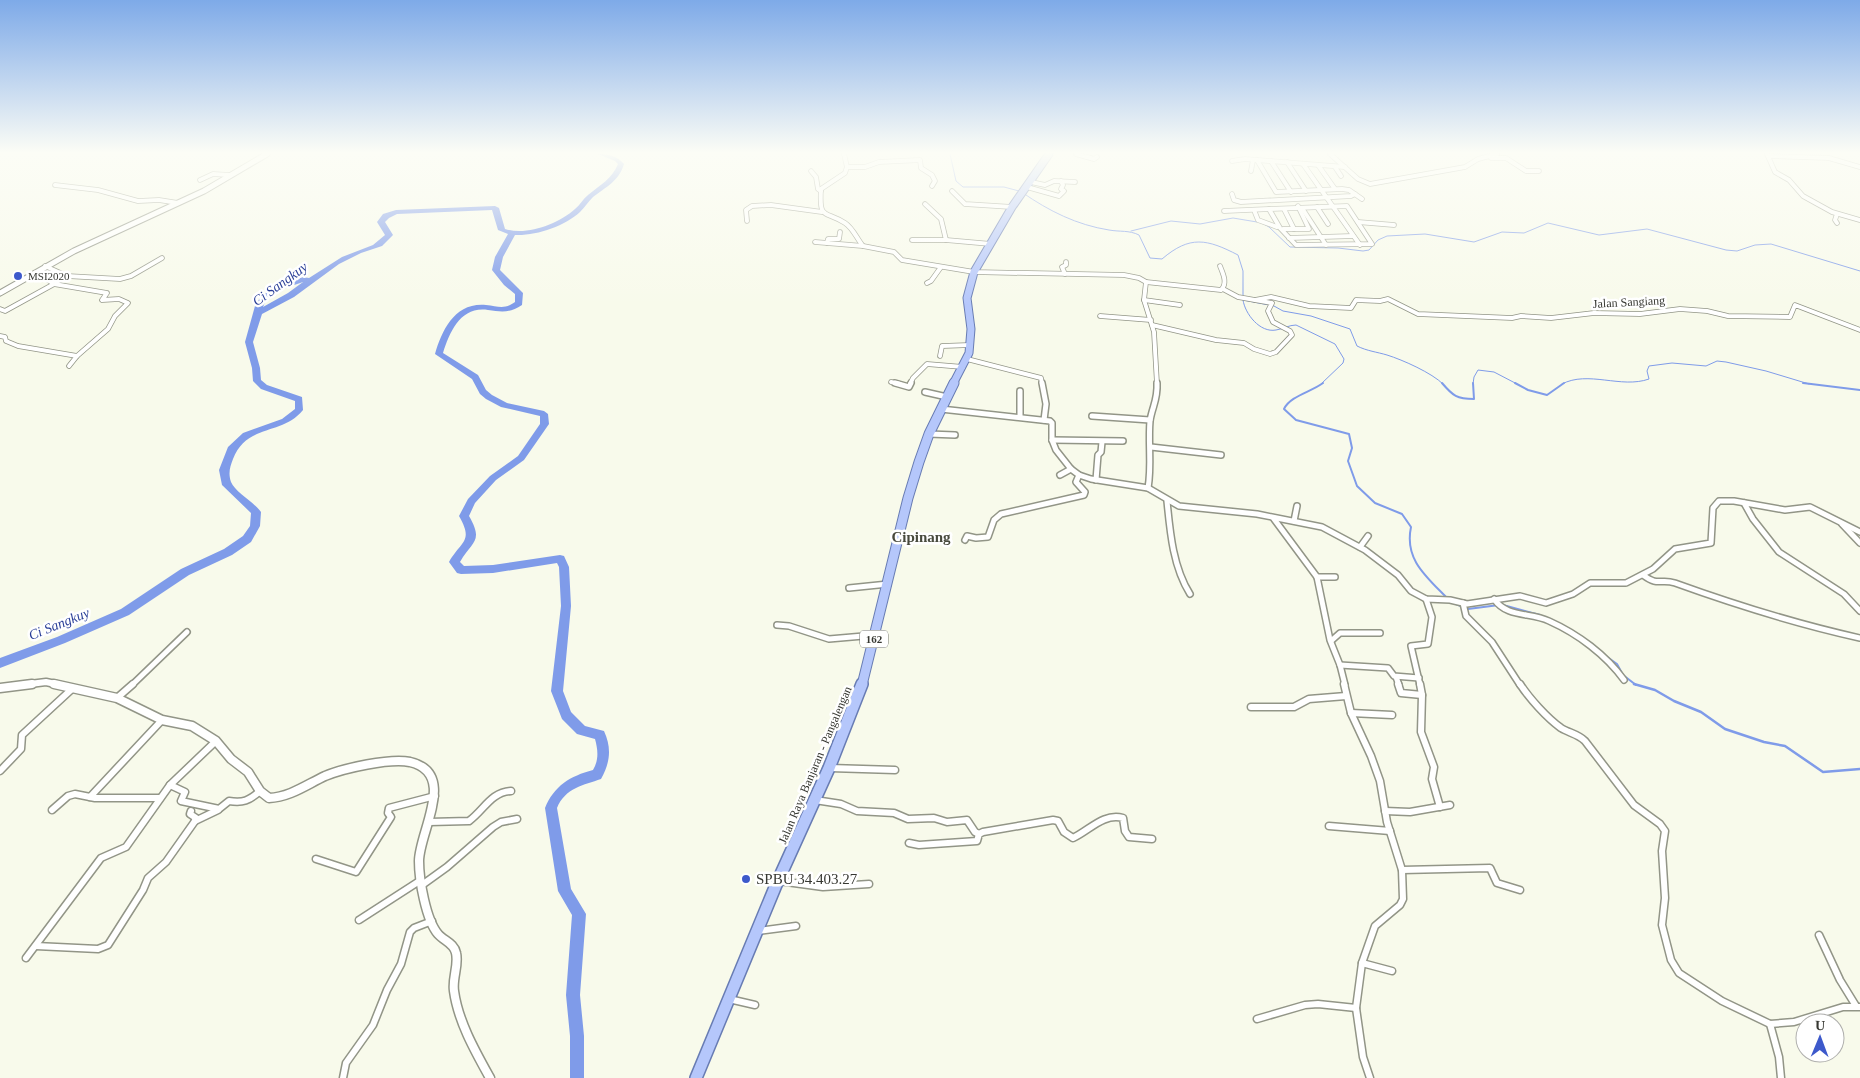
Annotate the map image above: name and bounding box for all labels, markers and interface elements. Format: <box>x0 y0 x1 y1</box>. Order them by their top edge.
water label: Ci Sangkuy <box>250 259 311 309</box>
marker: MSI2020 <box>12 270 24 282</box>
place label: MSI2020 <box>28 270 70 282</box>
street label: Jalan Sangiang <box>1593 293 1665 311</box>
district label: Cipinang <box>891 529 951 545</box>
water label: Ci Sangkuy <box>26 605 92 643</box>
road number: 162 <box>860 630 888 648</box>
street label: Jalan Raya Banjaran - Pangalengan <box>775 684 855 846</box>
place label: SPBU 34.403.27 <box>756 871 858 887</box>
marker: SPBU 34.403.27 <box>740 873 752 885</box>
north arrow <box>1795 1013 1845 1063</box>
text: U <box>1815 1018 1825 1033</box>

